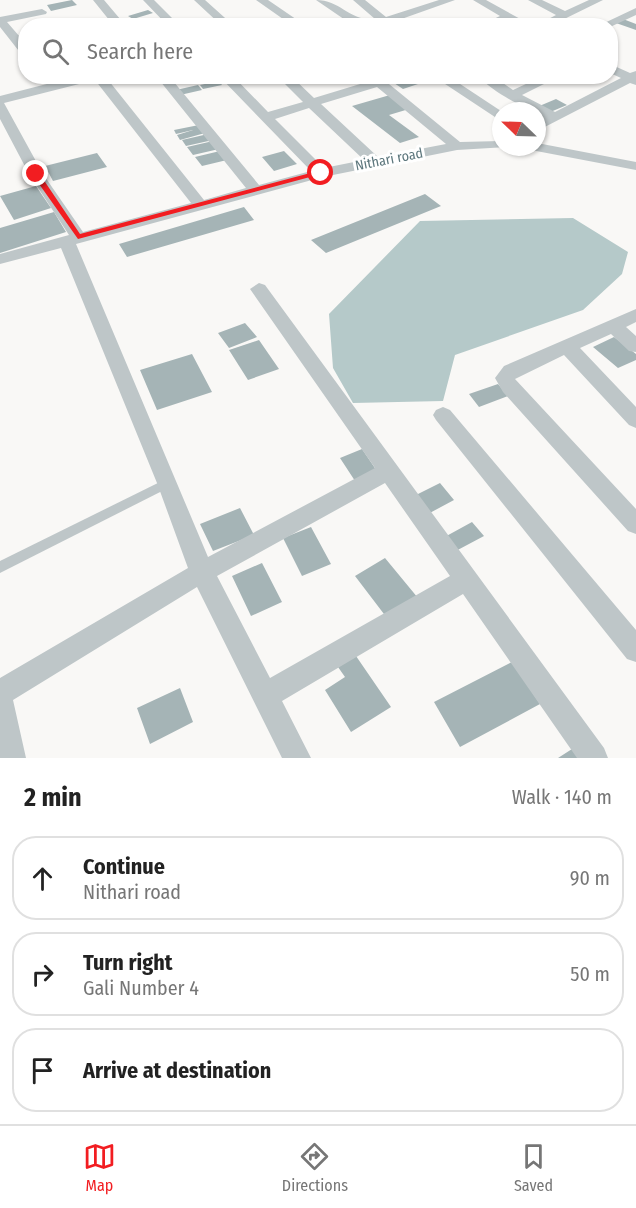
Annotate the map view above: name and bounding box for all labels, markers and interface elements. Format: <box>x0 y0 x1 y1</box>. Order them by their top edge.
search box <box>18 18 618 84</box>
icon: search <box>39 35 72 68</box>
text: Search here <box>87 38 193 65</box>
north arrow <box>492 102 546 156</box>
street label: Nithari road <box>354 145 424 174</box>
route start <box>307 159 333 185</box>
route end <box>22 160 48 186</box>
text: 2 min <box>24 782 82 813</box>
text: Walk · 140 m <box>512 785 612 809</box>
text: Continue <box>83 853 165 880</box>
icon: ahead <box>26 862 59 895</box>
text: 90 m <box>570 866 610 890</box>
text: Nithari road <box>83 880 181 904</box>
text: Turn right <box>83 949 172 976</box>
icon: right <box>26 958 59 991</box>
text: 50 m <box>570 962 610 986</box>
text: Gali Number 4 <box>83 976 199 1000</box>
icon: arrive <box>26 1054 59 1087</box>
text: Arrive at destination <box>83 1057 271 1084</box>
tab: Map <box>83 1140 116 1195</box>
tab: Directions <box>282 1140 348 1195</box>
tab: Saved <box>514 1140 553 1195</box>

